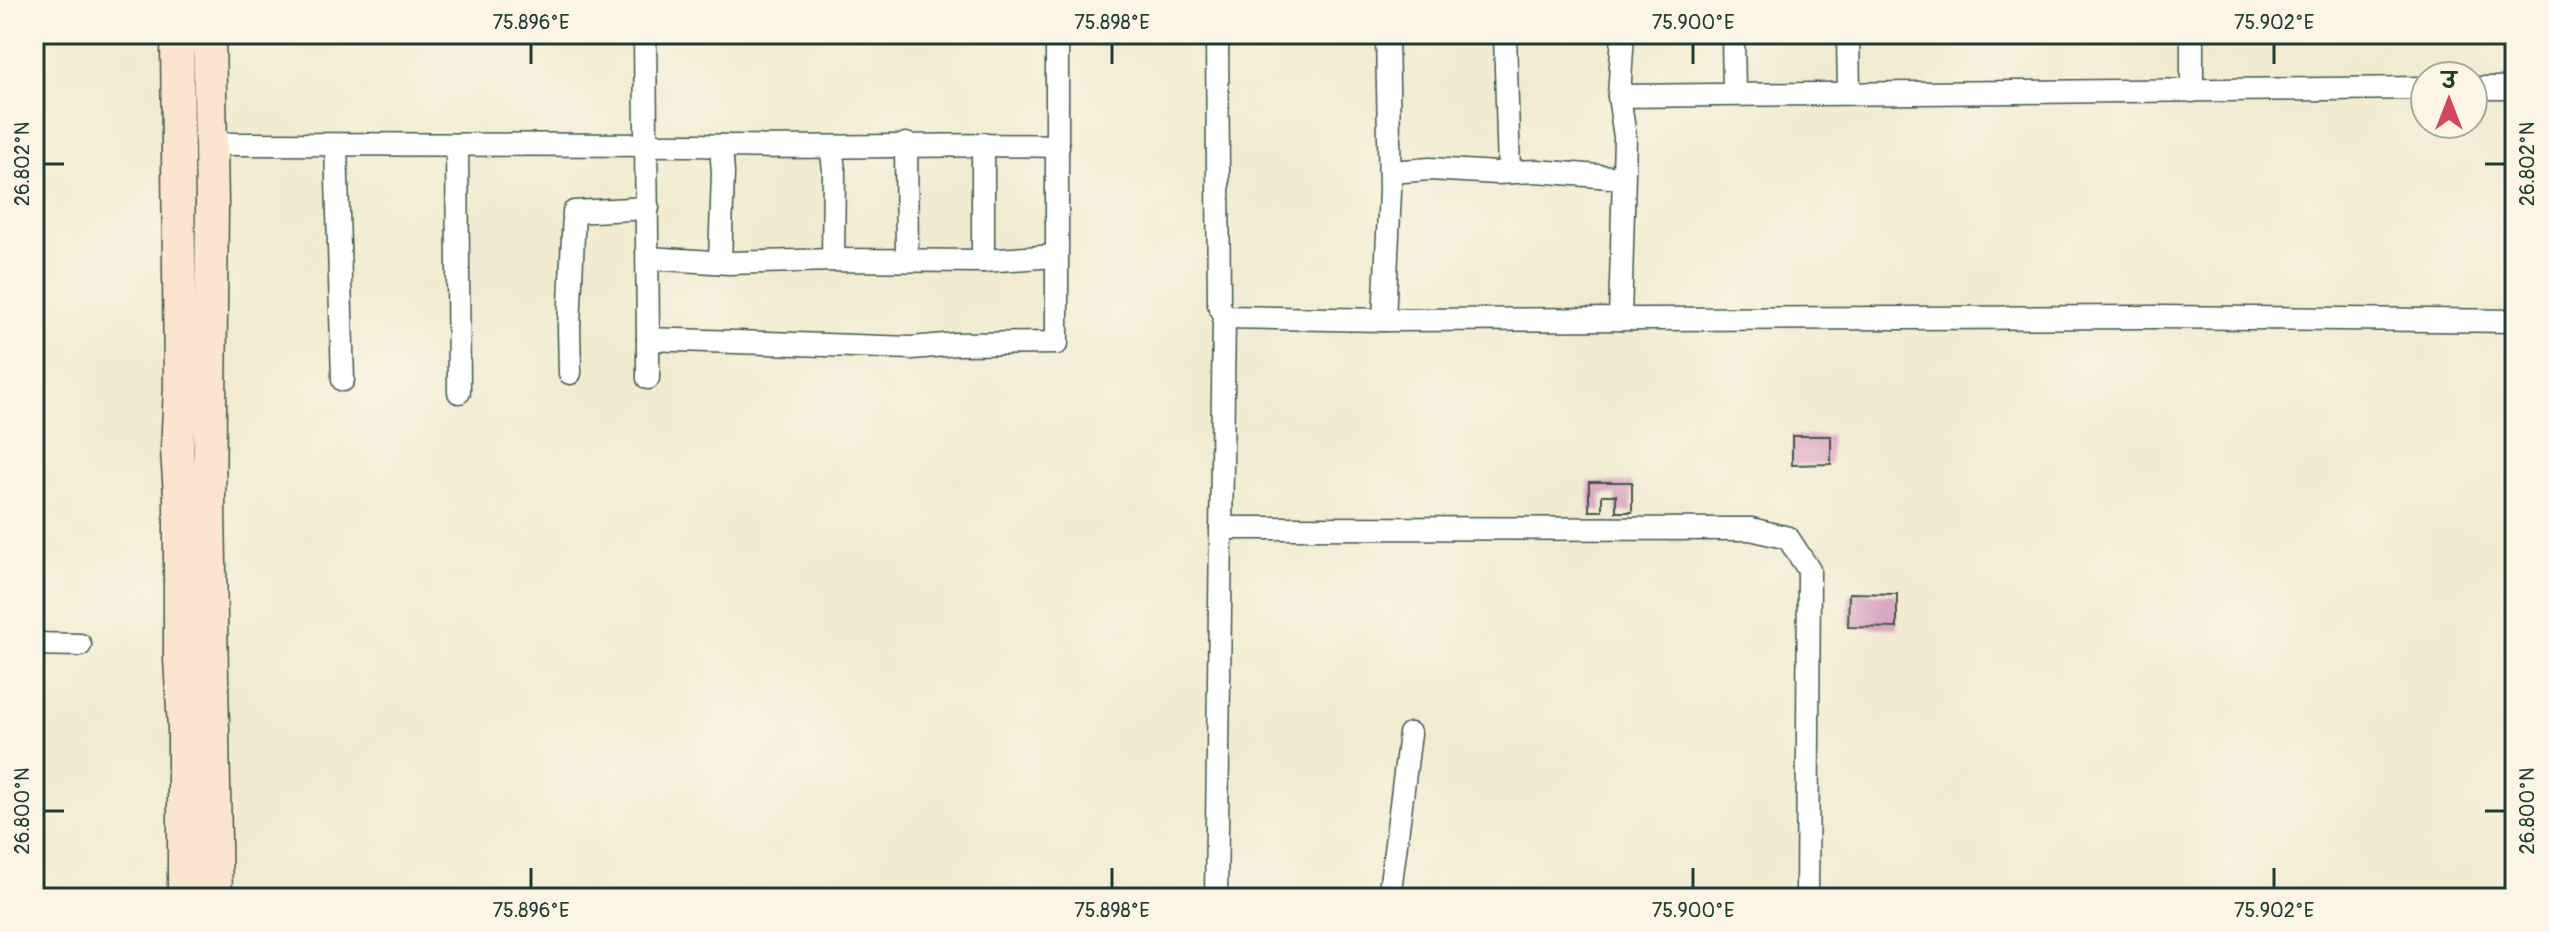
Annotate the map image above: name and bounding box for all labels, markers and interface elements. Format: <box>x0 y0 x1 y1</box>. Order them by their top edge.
text: 75.896°E <box>493 10 569 35</box>
text: 75.898°E <box>1074 10 1150 35</box>
text: 75.900°E <box>1652 10 1734 35</box>
text: 75.902°E <box>2234 10 2314 35</box>
north arrow <box>2409 60 2489 140</box>
text: उ <box>2440 67 2459 95</box>
text: 26.802°N <box>10 122 35 206</box>
text: 26.802°N <box>2515 122 2540 206</box>
text: 26.800°N <box>10 768 35 854</box>
text: 26.800°N <box>2515 768 2540 854</box>
text: 75.896°E <box>493 898 569 923</box>
text: 75.898°E <box>1074 898 1150 923</box>
text: 75.900°E <box>1652 898 1734 923</box>
text: 75.902°E <box>2234 898 2314 923</box>

